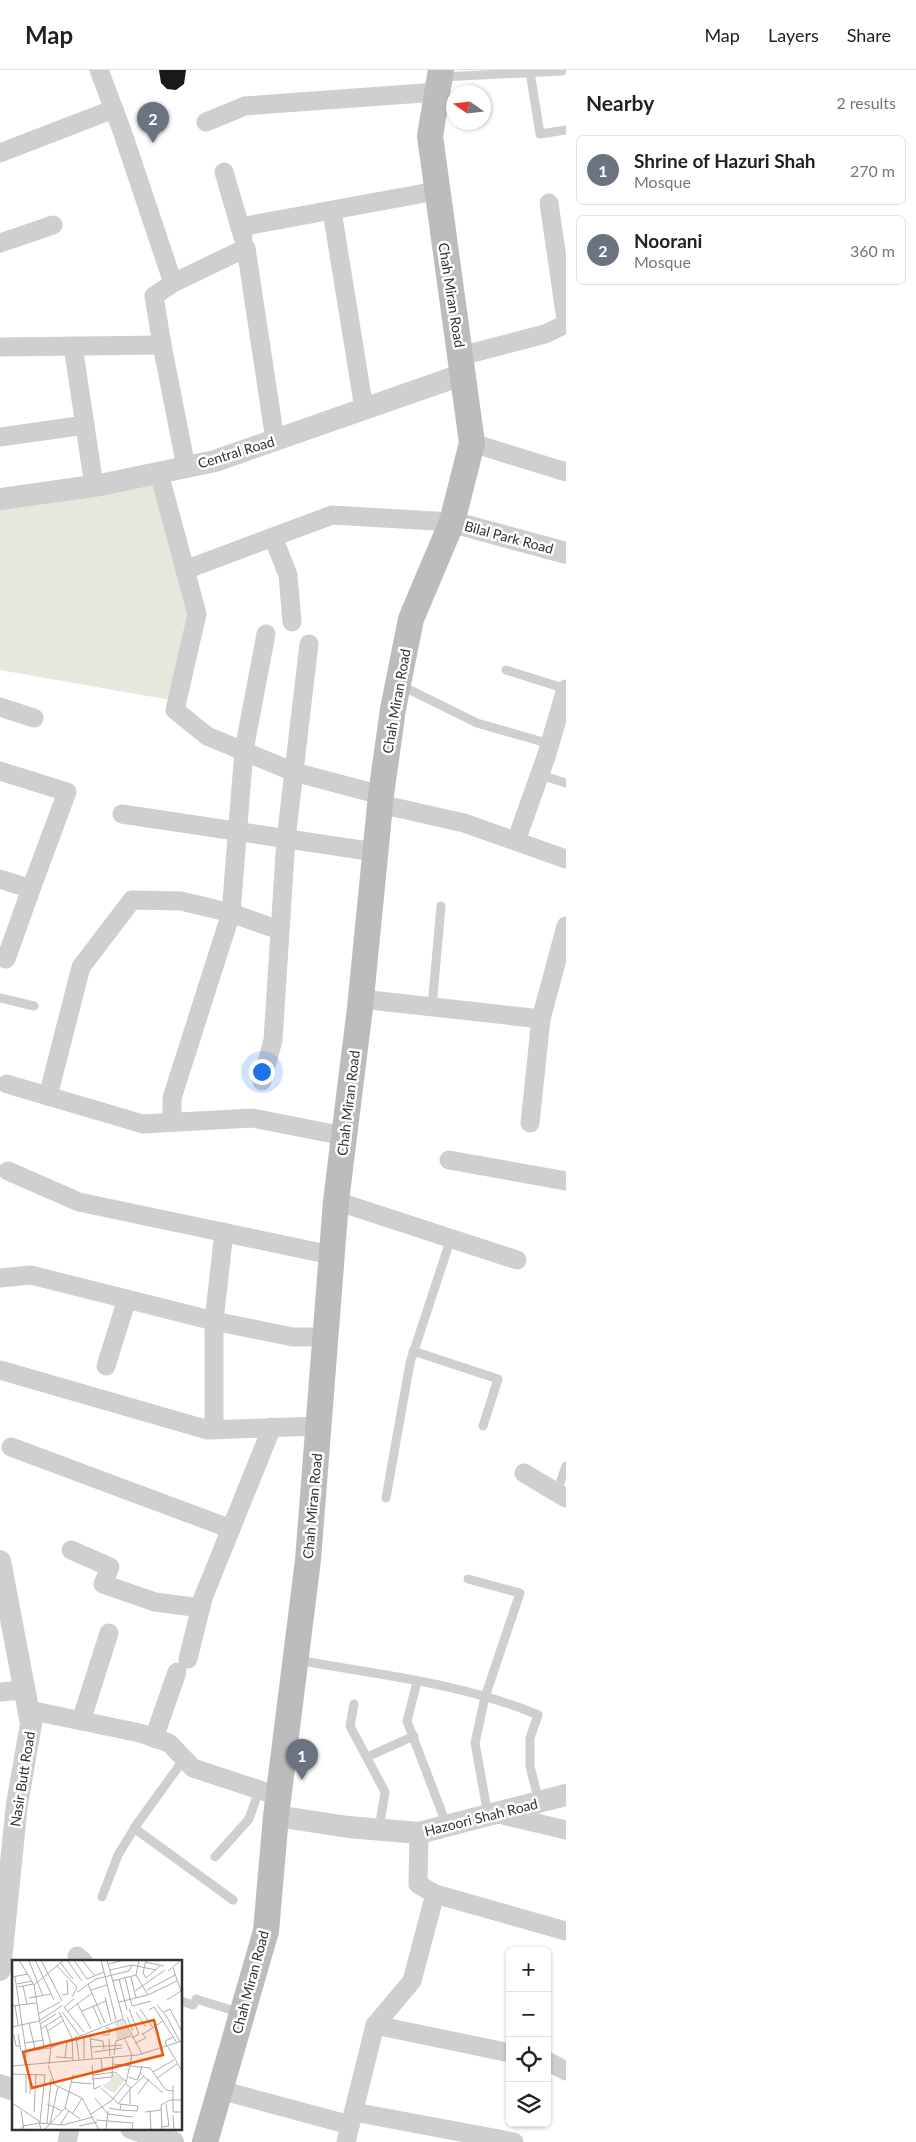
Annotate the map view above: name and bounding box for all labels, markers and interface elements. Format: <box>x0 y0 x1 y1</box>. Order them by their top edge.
text: Map <box>25 20 73 49</box>
text: Map <box>704 24 740 46</box>
text: Layers <box>768 24 819 46</box>
text: Share <box>847 24 891 46</box>
north arrow <box>446 85 491 130</box>
text: Nearby <box>586 90 654 115</box>
text: 2 results <box>836 93 896 112</box>
pin: 2 <box>137 102 169 143</box>
text: Shrine of Hazuri Shah <box>634 149 816 172</box>
text: 1 <box>598 161 608 180</box>
text: 270 m <box>850 161 895 180</box>
text: Mosque <box>634 172 691 191</box>
text: Noorani <box>634 229 702 252</box>
street label: Chah Miran Road <box>435 241 469 349</box>
text: 2 <box>598 241 608 260</box>
text: 360 m <box>850 241 895 260</box>
text: Mosque <box>634 252 691 271</box>
street label: Central Road <box>196 432 276 472</box>
street label: Bilal Park Road <box>463 517 555 557</box>
street label: Chah Miran Road <box>378 647 414 755</box>
street label: Chah Miran Road <box>333 1049 363 1157</box>
your location <box>249 1059 275 1085</box>
street label: Chah Miran Road <box>299 1452 325 1560</box>
street label: Nasir Butt Road <box>6 1730 38 1828</box>
pin: 1 <box>286 1739 318 1780</box>
street label: Hazoori Shah Road <box>423 1795 539 1839</box>
street label: Chah Miran Road <box>228 1929 272 2035</box>
map controls <box>506 1947 551 2127</box>
button: + <box>506 1947 551 1992</box>
inset map <box>12 1960 182 2130</box>
button: − <box>506 1992 551 2037</box>
button: locate <box>506 2037 551 2082</box>
button: layers <box>506 2082 551 2127</box>

